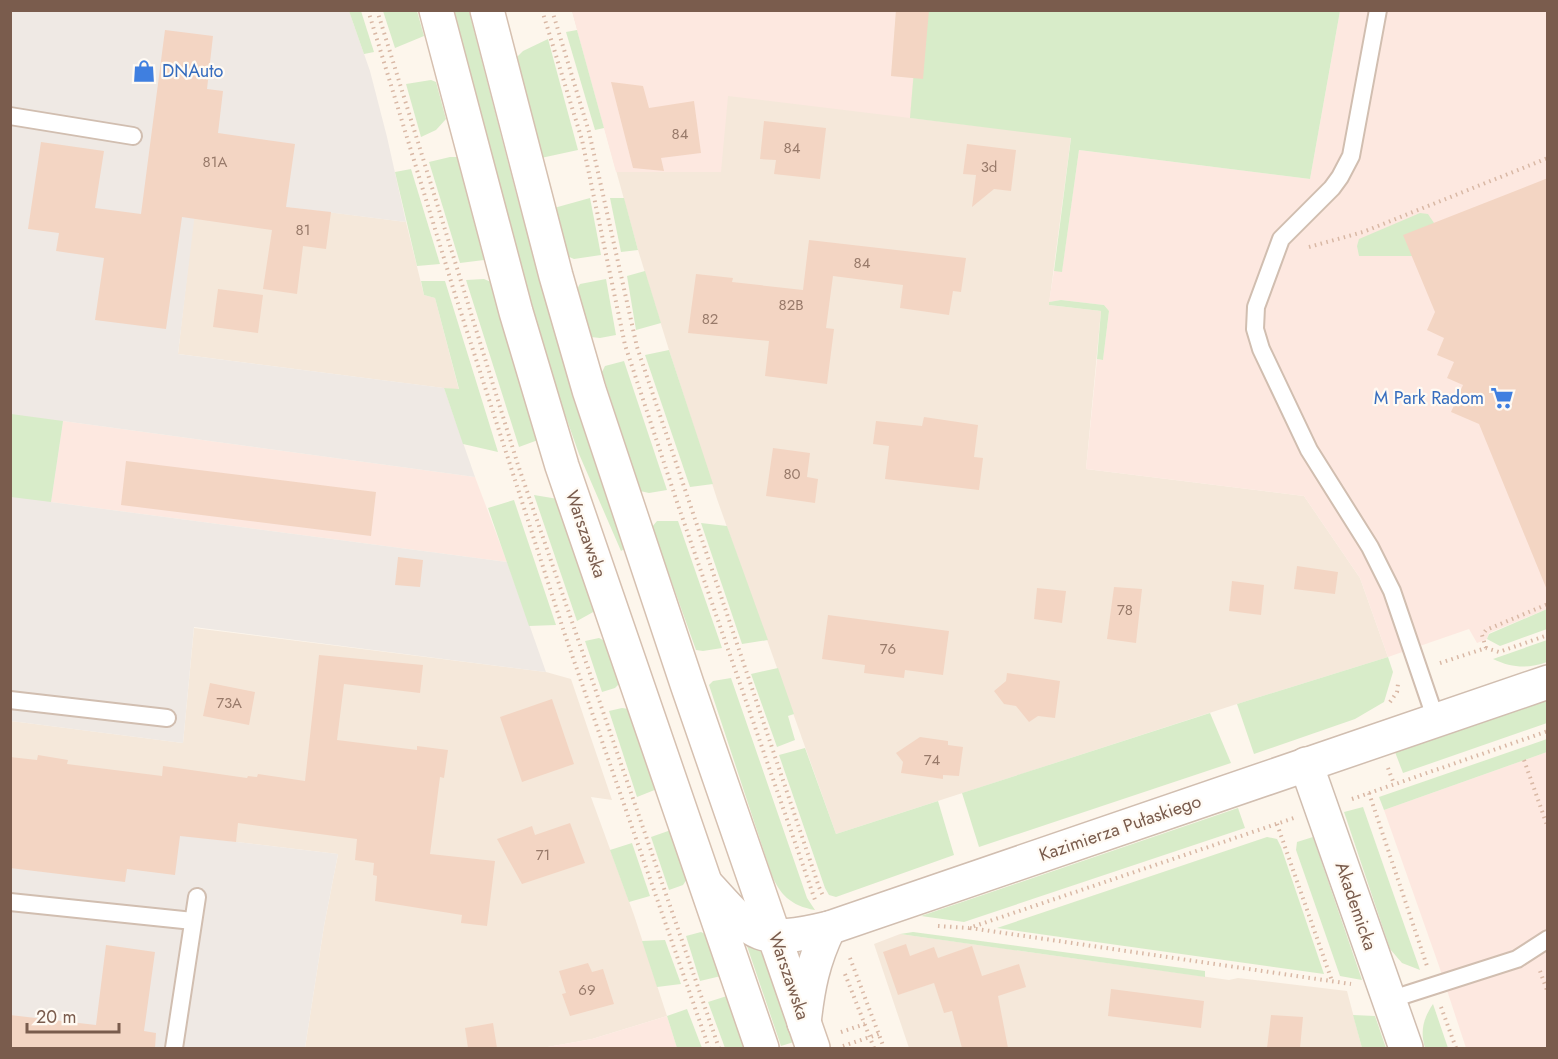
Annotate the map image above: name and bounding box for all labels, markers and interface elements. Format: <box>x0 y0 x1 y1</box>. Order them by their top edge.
shop icon: DNAuto <box>131 58 157 84</box>
place label: DNAuto <box>162 58 223 84</box>
house number: 84 <box>672 123 689 145</box>
house number: 84 <box>784 137 801 159</box>
house number: 81A <box>203 151 228 173</box>
house number: 3d <box>981 156 997 178</box>
house number: 81 <box>296 219 310 241</box>
house number: 84 <box>854 252 871 274</box>
house number: 82B <box>778 294 804 316</box>
house number: 82 <box>702 308 718 330</box>
place label: M Park Radom <box>1374 385 1484 411</box>
supermarket icon: M Park Radom <box>1489 385 1515 411</box>
house number: 80 <box>783 463 801 485</box>
street label: Warszawska <box>559 487 613 581</box>
house number: 78 <box>1117 599 1133 621</box>
house number: 76 <box>880 638 896 660</box>
house number: 73A <box>216 692 242 714</box>
house number: 74 <box>924 749 941 771</box>
street label: Kazimierza Pułaskiego <box>1035 788 1205 868</box>
house number: 71 <box>536 844 550 866</box>
street label: Akademicka <box>1329 858 1383 954</box>
street label: Warszawska <box>762 929 816 1023</box>
house number: 69 <box>578 979 596 1001</box>
scale bar <box>27 996 118 1034</box>
text: 20 m <box>36 1004 76 1030</box>

